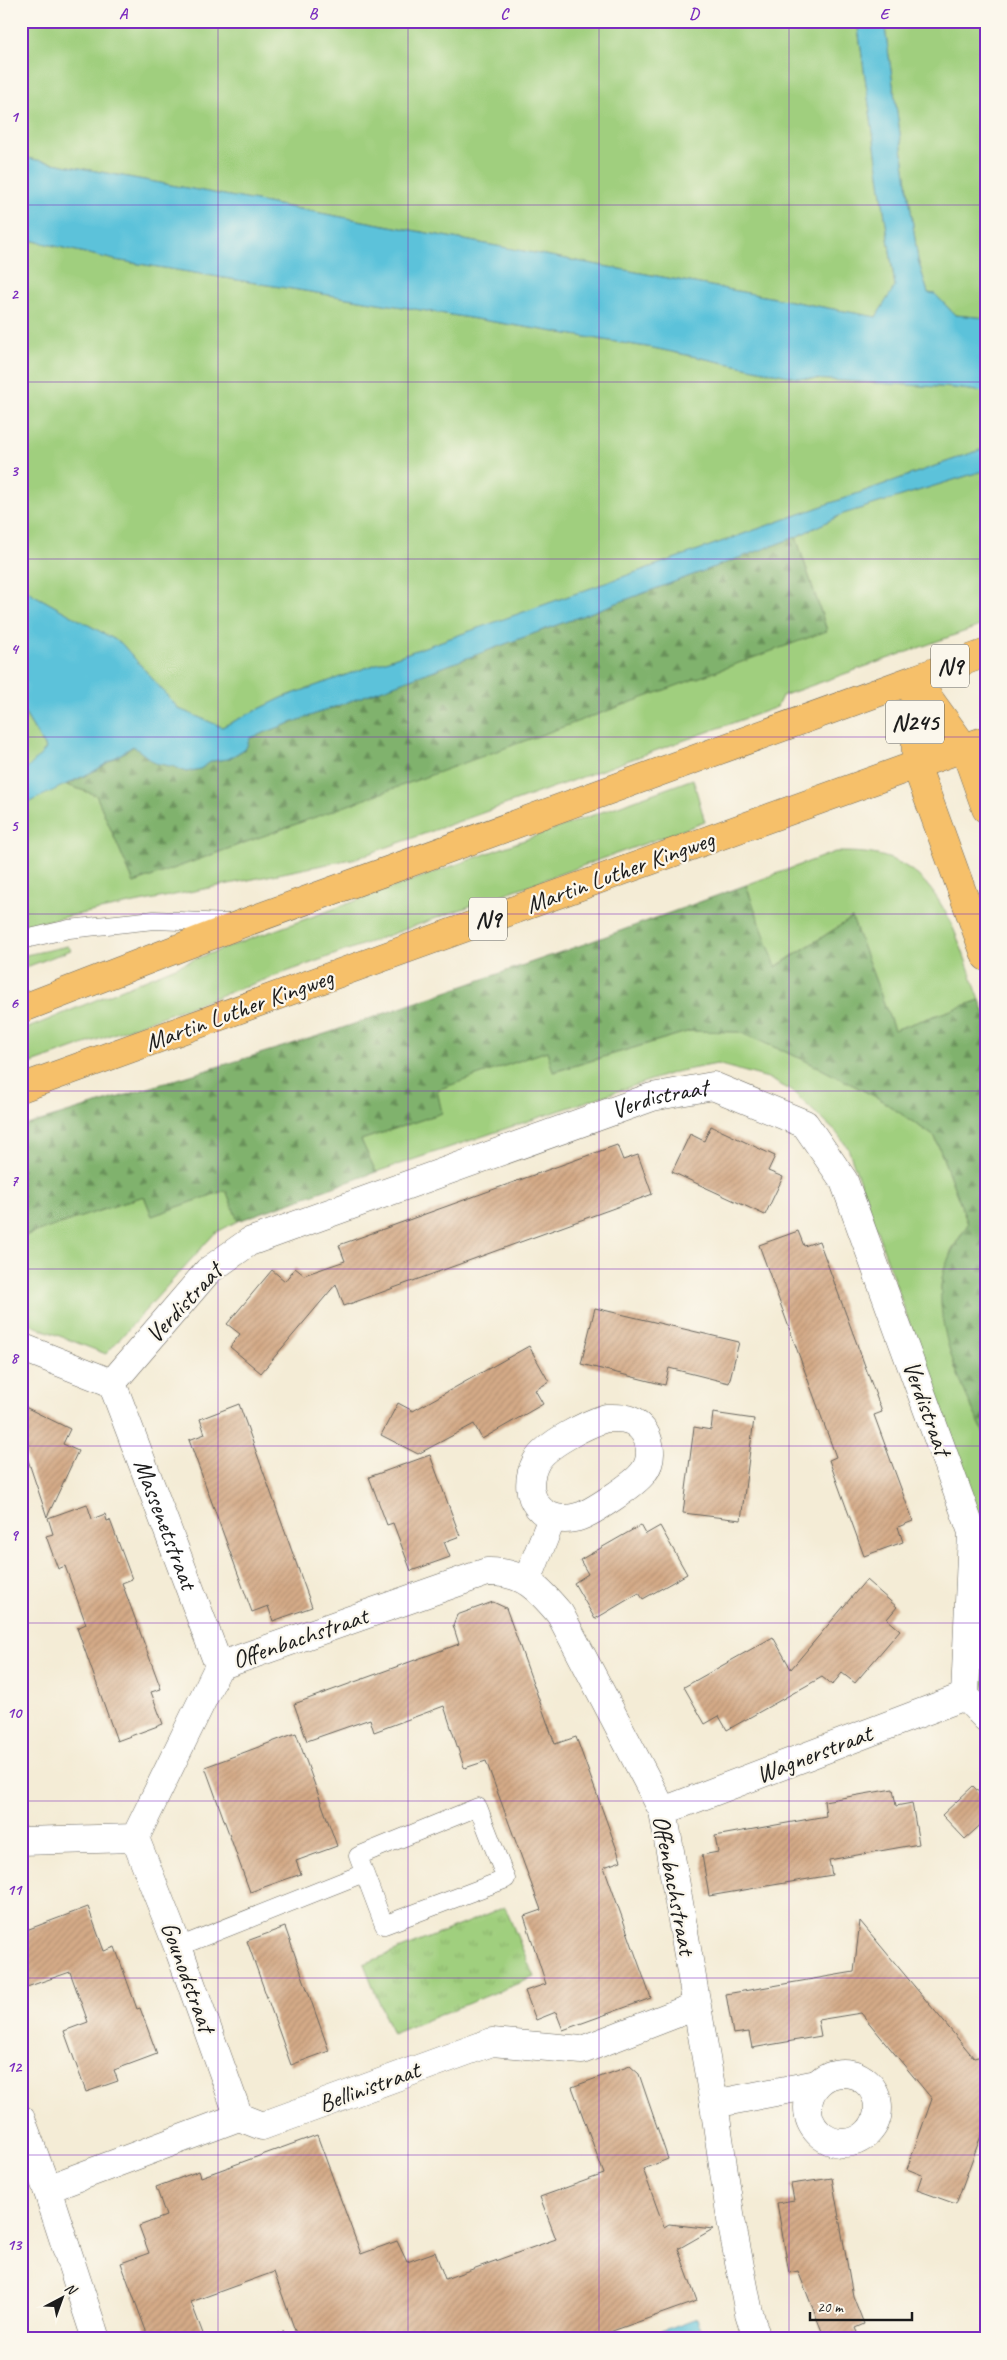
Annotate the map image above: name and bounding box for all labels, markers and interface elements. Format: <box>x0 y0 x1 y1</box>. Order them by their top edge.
text: A <box>119 4 129 24</box>
text: B <box>309 4 319 24</box>
text: C <box>500 4 510 24</box>
text: D <box>689 4 700 24</box>
text: E <box>880 4 891 24</box>
text: 1 <box>10 107 19 127</box>
text: 2 <box>10 284 19 304</box>
text: 3 <box>10 461 19 481</box>
text: 4 <box>10 639 19 659</box>
road number: N9 <box>931 644 969 688</box>
road number: N245 <box>886 700 944 744</box>
text: 5 <box>11 816 20 836</box>
street label: Martin Luther Kingweg <box>521 823 720 921</box>
road number: N9 <box>469 898 507 941</box>
street label: Martin Luther Kingweg <box>140 961 339 1059</box>
text: 6 <box>10 993 19 1013</box>
street label: Verdistraat <box>607 1071 714 1126</box>
text: 7 <box>10 1171 19 1191</box>
street label: Verdistraat <box>139 1253 232 1350</box>
text: 8 <box>10 1348 19 1368</box>
street label: Verdistraat <box>895 1356 960 1463</box>
street label: Massenetstraat <box>126 1455 206 1596</box>
text: 9 <box>10 1525 19 1545</box>
street label: Offenbachstraat <box>228 1599 375 1676</box>
text: 10 <box>7 1703 23 1723</box>
street label: Wagnerstraat <box>752 1716 879 1791</box>
street label: Offenbachstraat <box>645 1813 704 1960</box>
text: 11 <box>7 1880 23 1900</box>
street label: Gounodstraat <box>153 1917 224 2040</box>
street label: Bellinistraat <box>314 2053 427 2120</box>
text: 12 <box>7 2057 23 2077</box>
text: 13 <box>7 2235 23 2255</box>
north arrow <box>38 2272 88 2322</box>
text: N <box>61 2279 81 2299</box>
scale bar <box>810 2290 912 2322</box>
text: 20 m <box>817 2298 844 2317</box>

